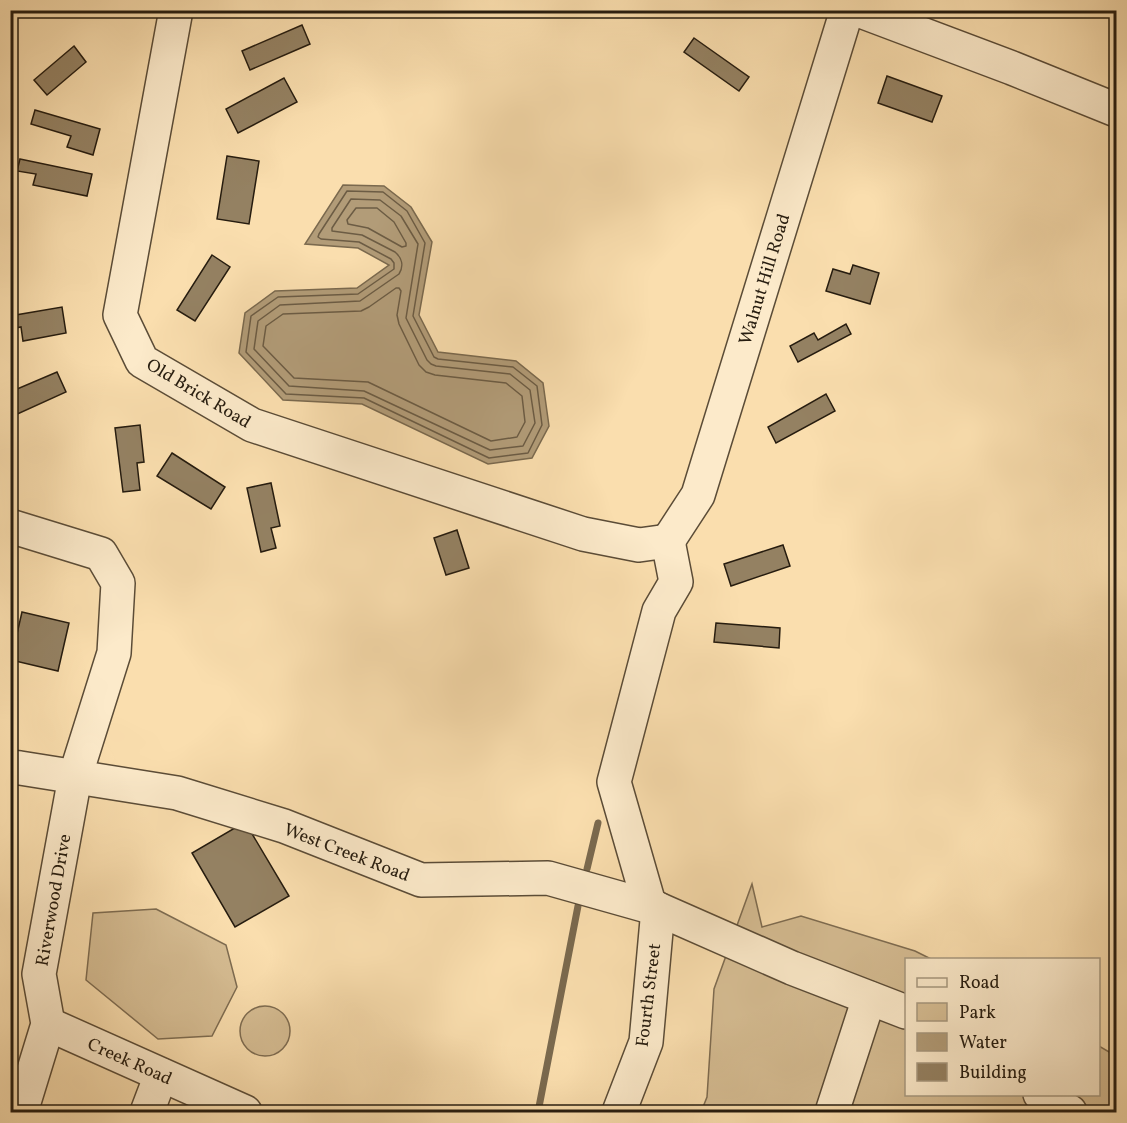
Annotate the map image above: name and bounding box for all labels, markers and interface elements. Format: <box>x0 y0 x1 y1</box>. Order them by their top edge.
street label: Walnut Hill Road <box>734 211 797 348</box>
street label: Old Brick Road <box>141 353 255 435</box>
street label: West Creek Road <box>280 818 413 889</box>
street label: Riverwood Drive <box>31 832 78 968</box>
street label: Fourth Street <box>631 942 668 1048</box>
legend <box>905 958 1100 1096</box>
text: Road <box>959 971 1000 996</box>
text: Park <box>959 1001 996 1026</box>
text: Water <box>959 1031 1007 1056</box>
street label: Creek Road <box>83 1033 176 1092</box>
text: Building <box>959 1061 1027 1086</box>

